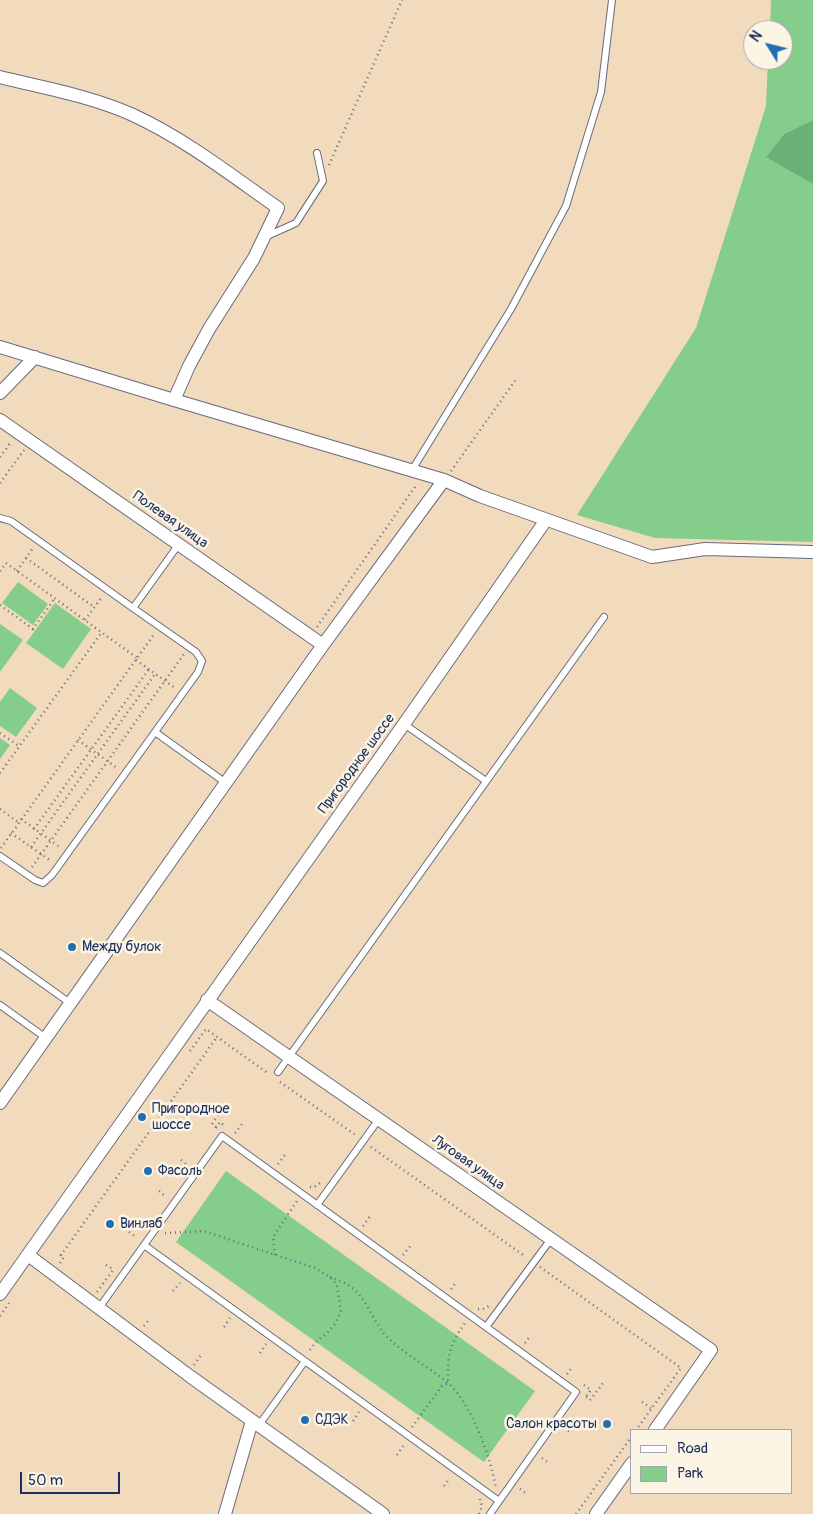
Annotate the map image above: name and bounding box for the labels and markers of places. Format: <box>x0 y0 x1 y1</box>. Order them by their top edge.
place label: Между булок <box>82 939 161 955</box>
marker: Между булок <box>66 941 78 953</box>
place label: Пригородное шоссе <box>152 1101 229 1134</box>
marker: Пригородное шоссе <box>136 1111 148 1123</box>
place label: Фасоль <box>158 1163 202 1179</box>
marker: Фасоль <box>142 1165 154 1177</box>
place label: Винлаб <box>120 1216 163 1232</box>
marker: Винлаб <box>104 1218 116 1230</box>
place label: СДЭК <box>315 1412 348 1428</box>
marker: СДЭК <box>299 1414 311 1426</box>
place label: Салон красоты <box>506 1416 597 1432</box>
marker: Салон красоты <box>601 1418 613 1430</box>

